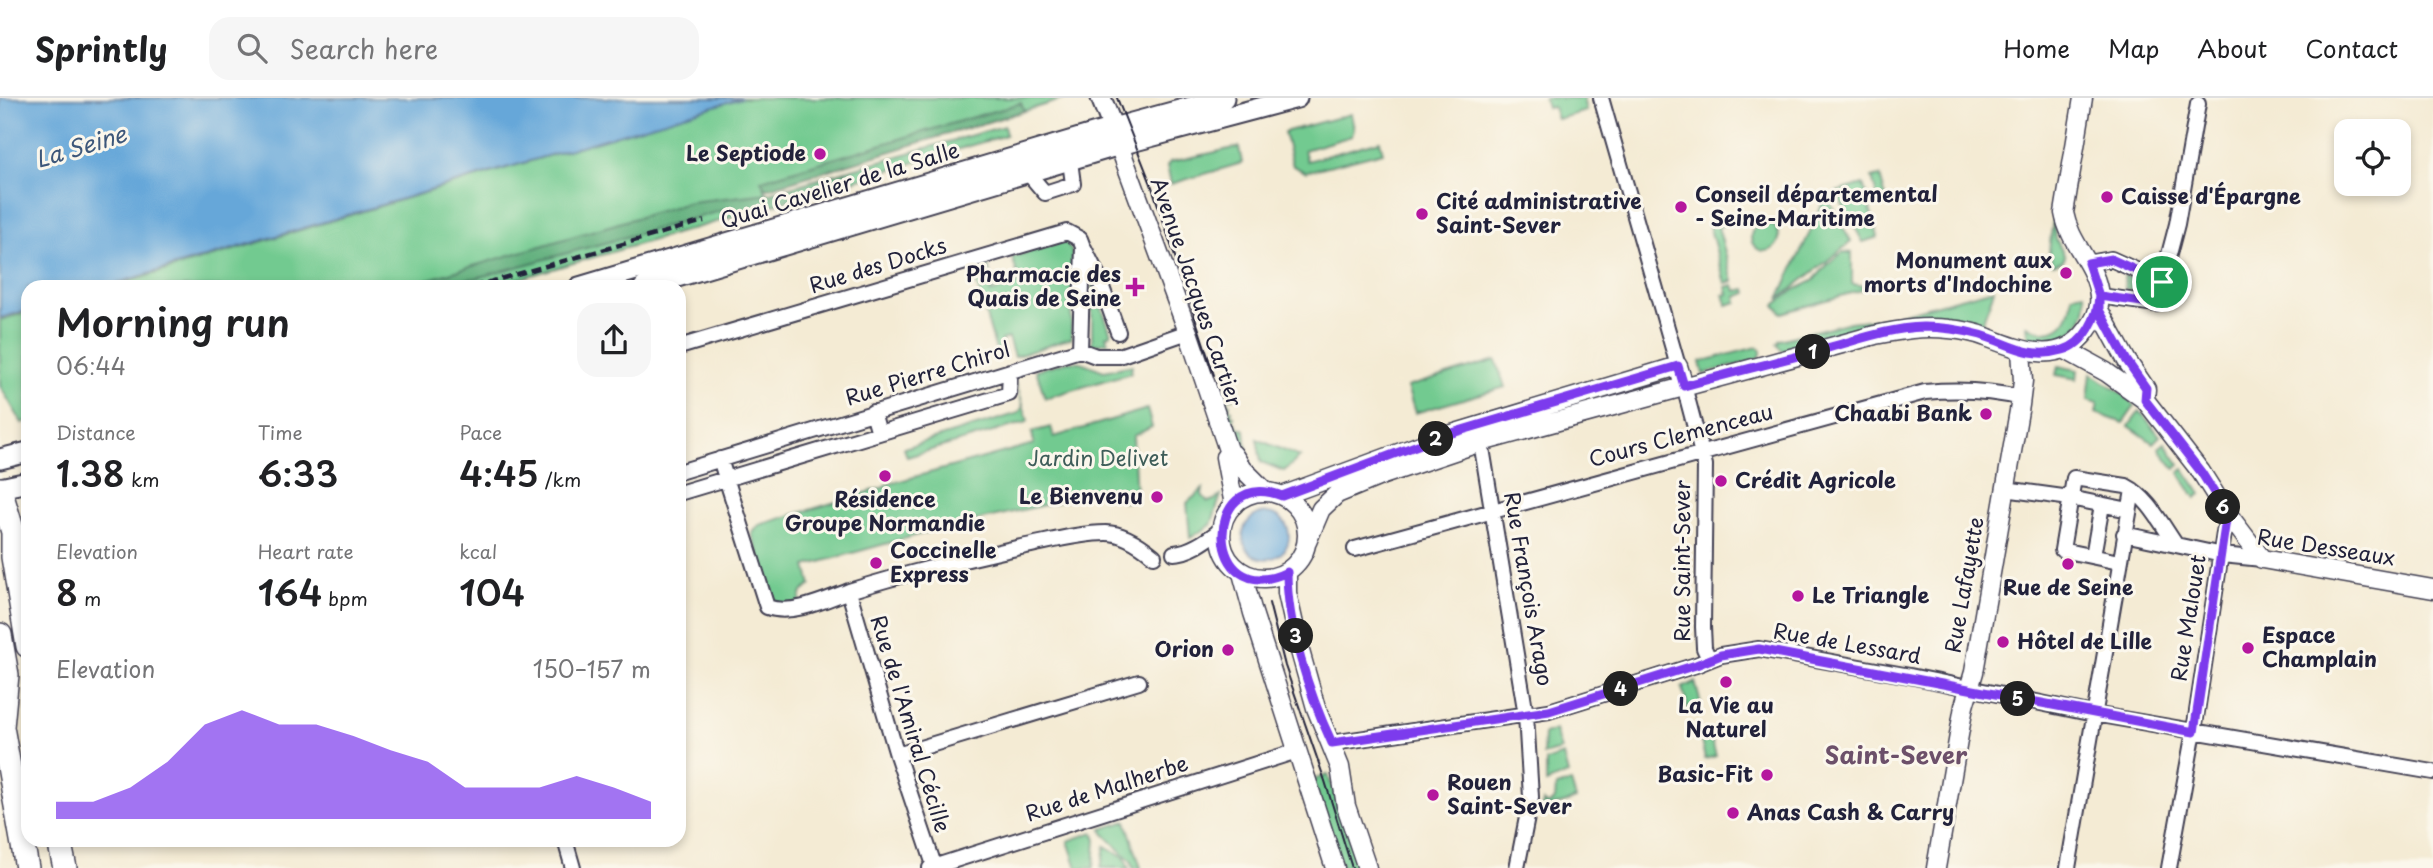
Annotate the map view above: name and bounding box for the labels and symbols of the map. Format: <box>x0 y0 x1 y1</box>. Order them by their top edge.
water label: La Seine <box>31 115 132 176</box>
street label: Quai Cavelier de la Salle <box>716 133 963 236</box>
place label: Le Septiode <box>686 136 806 168</box>
marker: Le Septiode <box>812 146 828 162</box>
street label: Avenue Jacques Cartier <box>1144 173 1252 411</box>
place label: Conseil départemental - Seine-Maritime <box>1695 177 1938 233</box>
place label: Caisse d'Épargne <box>2121 179 2301 211</box>
place label: Cité administrative Saint-Sever <box>1436 184 1642 240</box>
marker: Caisse d'Épargne <box>2099 189 2115 205</box>
marker: Conseil départemental - Seine-Maritime <box>1673 199 1689 215</box>
marker: Cité administrative Saint-Sever <box>1414 206 1430 222</box>
street label: Rue des Docks <box>805 228 950 300</box>
place label: Monument aux morts d'Indochine <box>1864 243 2052 299</box>
pin <box>2132 252 2192 312</box>
place label: Pharmacie des Quais de Seine <box>966 257 1121 313</box>
marker: Monument aux morts d'Indochine <box>2058 265 2074 281</box>
marker: Pharmacie des Quais de Seine <box>1127 279 1143 295</box>
street label: Rue Pierre Chirol <box>841 332 1014 412</box>
pin: 1 <box>1796 334 1830 370</box>
street label: Cours Clemenceau <box>1585 394 1776 474</box>
place label: Chaabi Bank <box>1834 396 1972 428</box>
marker: Chaabi Bank <box>1978 406 1994 422</box>
pin: 2 <box>1418 422 1454 456</box>
park label: Jardin Delivet <box>1028 441 1168 473</box>
place label: Crédit Agricole <box>1735 463 1896 495</box>
marker: Résidence Groupe Normandie <box>877 468 893 484</box>
marker: Crédit Agricole <box>1713 473 1729 489</box>
place label: Le Bienvenu <box>1019 479 1143 511</box>
street label: Rue Saint-Sever <box>1665 480 1697 642</box>
place label: Résidence Groupe Normandie <box>785 482 985 538</box>
marker: Le Bienvenu <box>1149 489 1165 505</box>
street label: Rue François Arago <box>1497 489 1563 688</box>
pin: 6 <box>2206 490 2240 524</box>
street label: Rue Lafayette <box>1935 514 1991 655</box>
street label: Rue Desseaux <box>2255 519 2397 573</box>
place label: Coccinelle Express <box>890 533 996 589</box>
street label: Rue Malouet <box>2161 552 2213 683</box>
marker: Coccinelle Express <box>868 555 884 571</box>
marker: Rue de Seine <box>2060 556 2076 572</box>
place label: Rue de Seine <box>2003 570 2133 602</box>
place label: Le Triangle <box>1812 578 1929 610</box>
marker: Le Triangle <box>1790 588 1806 604</box>
street label: Rue de l'Amiral Cécille <box>864 611 960 836</box>
street label: Rue de Lessard <box>1771 613 1924 671</box>
pin: 3 <box>1278 618 1314 654</box>
place label: Espace Champlain <box>2262 618 2377 674</box>
place label: Hôtel de Lille <box>2017 624 2152 656</box>
place label: Orion <box>1155 632 1214 664</box>
marker: Hôtel de Lille <box>1995 634 2011 650</box>
marker: Espace Champlain <box>2240 640 2256 656</box>
marker: Orion <box>1220 642 1236 658</box>
pin: 4 <box>1604 672 1638 706</box>
marker: La Vie au Naturel <box>1718 674 1734 690</box>
pin: 5 <box>2000 682 2036 716</box>
place label: La Vie au Naturel <box>1678 688 1774 744</box>
district label: Saint-Sever <box>1825 736 1968 772</box>
street label: Rue de Malherbe <box>1021 746 1192 829</box>
place label: Basic-Fit <box>1657 757 1753 789</box>
place label: Rouen Saint-Sever <box>1447 765 1572 821</box>
marker: Basic-Fit <box>1759 767 1775 783</box>
marker: Rouen Saint-Sever <box>1425 787 1441 803</box>
place label: Anas Cash & Carry <box>1746 795 1954 827</box>
marker: Anas Cash & Carry <box>1725 805 1741 821</box>

